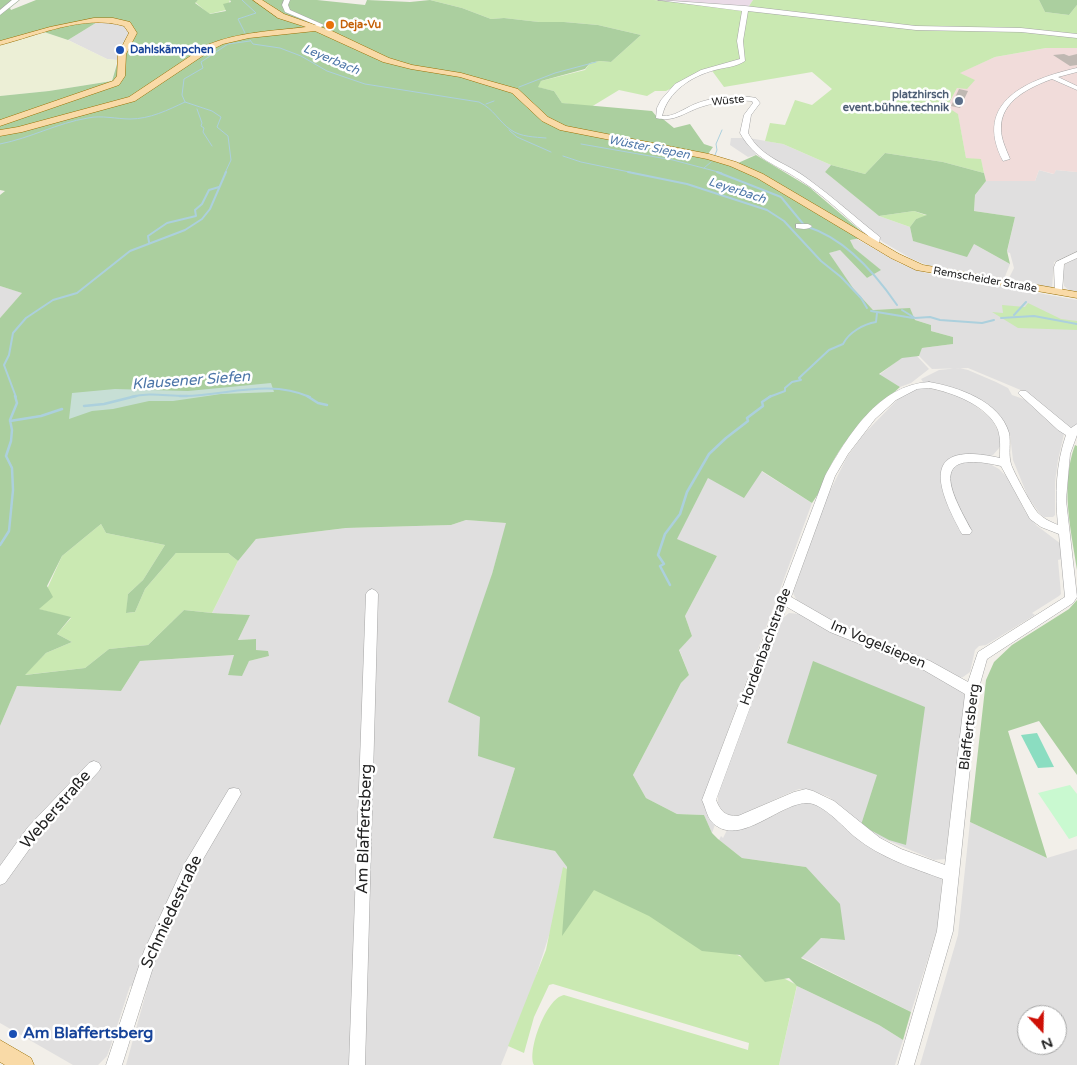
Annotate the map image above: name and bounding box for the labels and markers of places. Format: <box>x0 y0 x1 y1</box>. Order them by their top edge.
place label: Deja-Vu <box>340 18 381 32</box>
marker: Deja-Vu <box>324 19 336 31</box>
place label: Dahlskämpchen <box>130 43 214 57</box>
marker: Dahlskämpchen <box>114 44 126 56</box>
place label: platzhirsch event.bühne.technik <box>843 88 949 114</box>
marker: platzhirsch event.bühne.technik <box>953 95 965 107</box>
place label: Am Blaffertsberg <box>23 1024 153 1044</box>
marker: Am Blaffertsberg <box>7 1028 19 1040</box>

